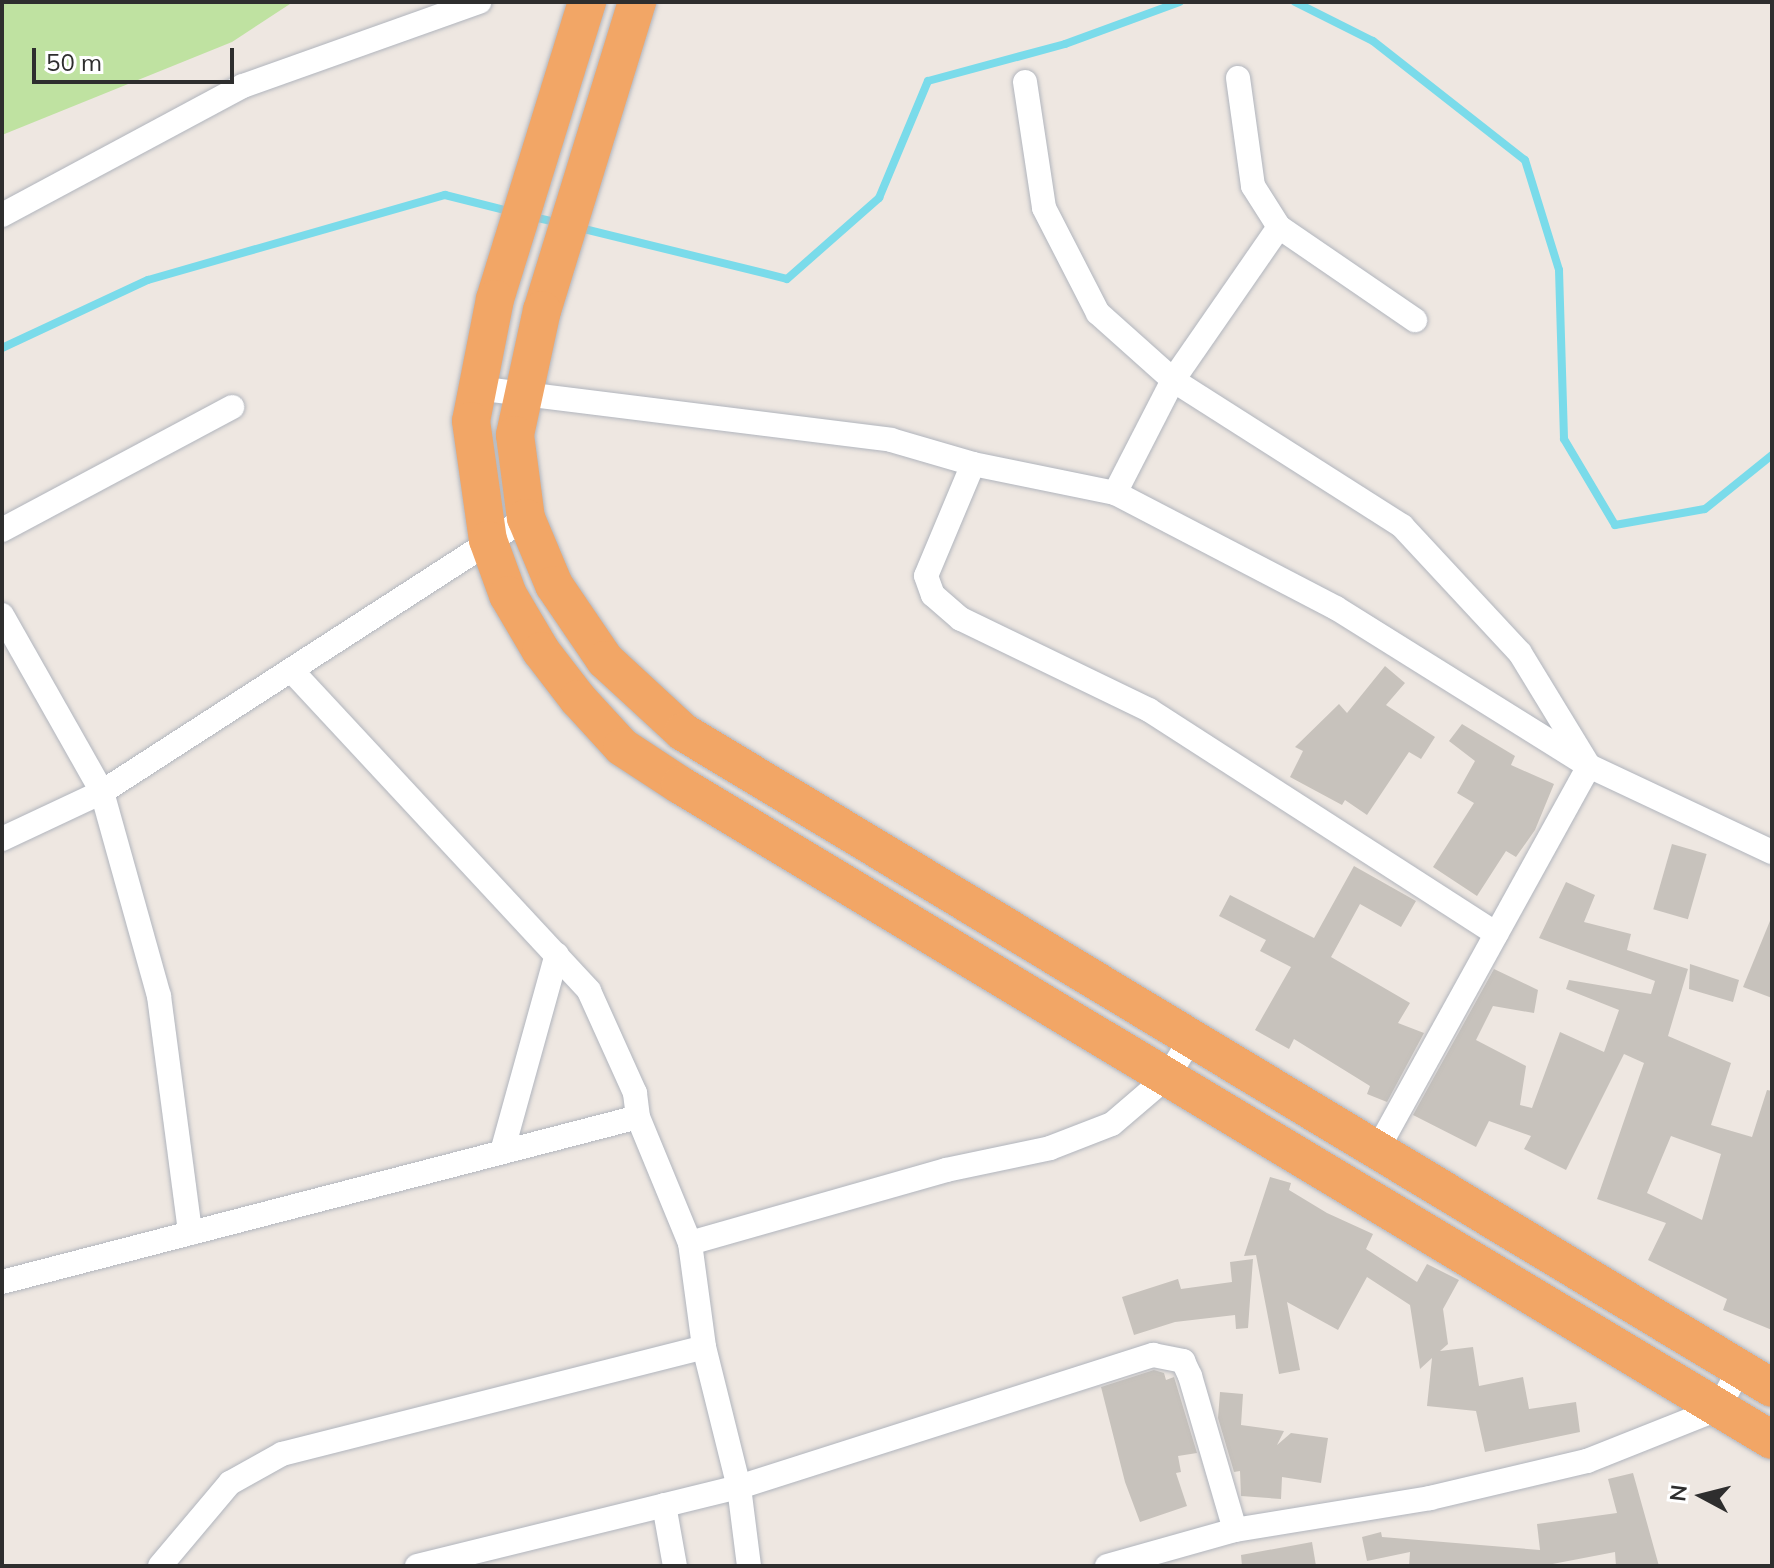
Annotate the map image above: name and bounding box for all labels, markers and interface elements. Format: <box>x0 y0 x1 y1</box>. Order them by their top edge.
scale bar <box>36 32 238 82</box>
text: 50 m <box>46 47 102 77</box>
north arrow <box>1662 1456 1742 1536</box>
text: N <box>1663 1483 1693 1503</box>

